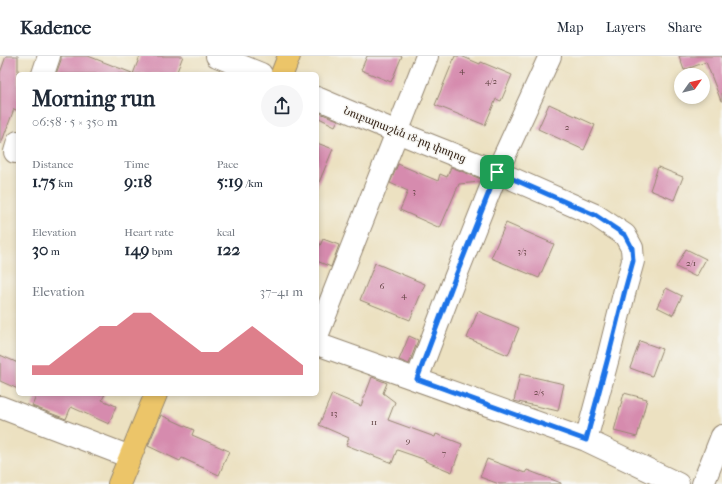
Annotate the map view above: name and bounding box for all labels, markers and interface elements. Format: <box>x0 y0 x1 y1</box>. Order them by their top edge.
text: Kadence <box>20 17 91 39</box>
text: Map <box>557 19 584 36</box>
text: Layers <box>606 19 646 36</box>
text: Share <box>668 19 702 36</box>
house number: 4 <box>459 65 465 75</box>
north arrow <box>674 68 710 104</box>
map controls <box>674 68 710 104</box>
house number: 4/2 <box>485 76 497 86</box>
button: share <box>261 85 303 127</box>
text: Morning run <box>32 86 155 112</box>
street label: Նուբարաշեն 18-րդ փողոց <box>342 104 468 165</box>
text: 06:58 · 5 × 350 m <box>32 114 118 129</box>
house number: 2 <box>565 122 570 132</box>
pin <box>480 155 514 189</box>
text: Distance <box>32 158 73 171</box>
text: Time <box>124 158 149 171</box>
text: Pace <box>217 158 239 171</box>
icon: arrive <box>486 161 508 183</box>
text: 1.75 <box>32 171 56 191</box>
text: 9:18 <box>124 171 152 191</box>
text: 5:19 <box>217 171 243 191</box>
text: km <box>56 177 73 190</box>
text: /km <box>243 177 263 190</box>
house number: 3 <box>412 186 416 196</box>
text: Elevation <box>32 226 76 239</box>
text: Heart rate <box>124 226 174 239</box>
text: kcal <box>217 226 235 239</box>
text: 30 <box>32 239 48 259</box>
text: 149 <box>124 239 149 259</box>
text: 122 <box>217 239 240 259</box>
text: m <box>48 245 60 258</box>
text: bpm <box>149 245 173 258</box>
house number: 3/3 <box>517 246 527 256</box>
house number: 2/1 <box>686 258 696 268</box>
house number: 6 <box>380 281 385 291</box>
text: Elevation <box>32 284 85 299</box>
text: 37–41 m <box>260 284 303 299</box>
house number: 4 <box>401 290 407 300</box>
house number: 2/5 <box>534 387 544 397</box>
house number: 13 <box>331 408 338 418</box>
house number: 11 <box>371 417 377 427</box>
house number: 9 <box>406 435 411 445</box>
house number: 7 <box>442 448 447 458</box>

